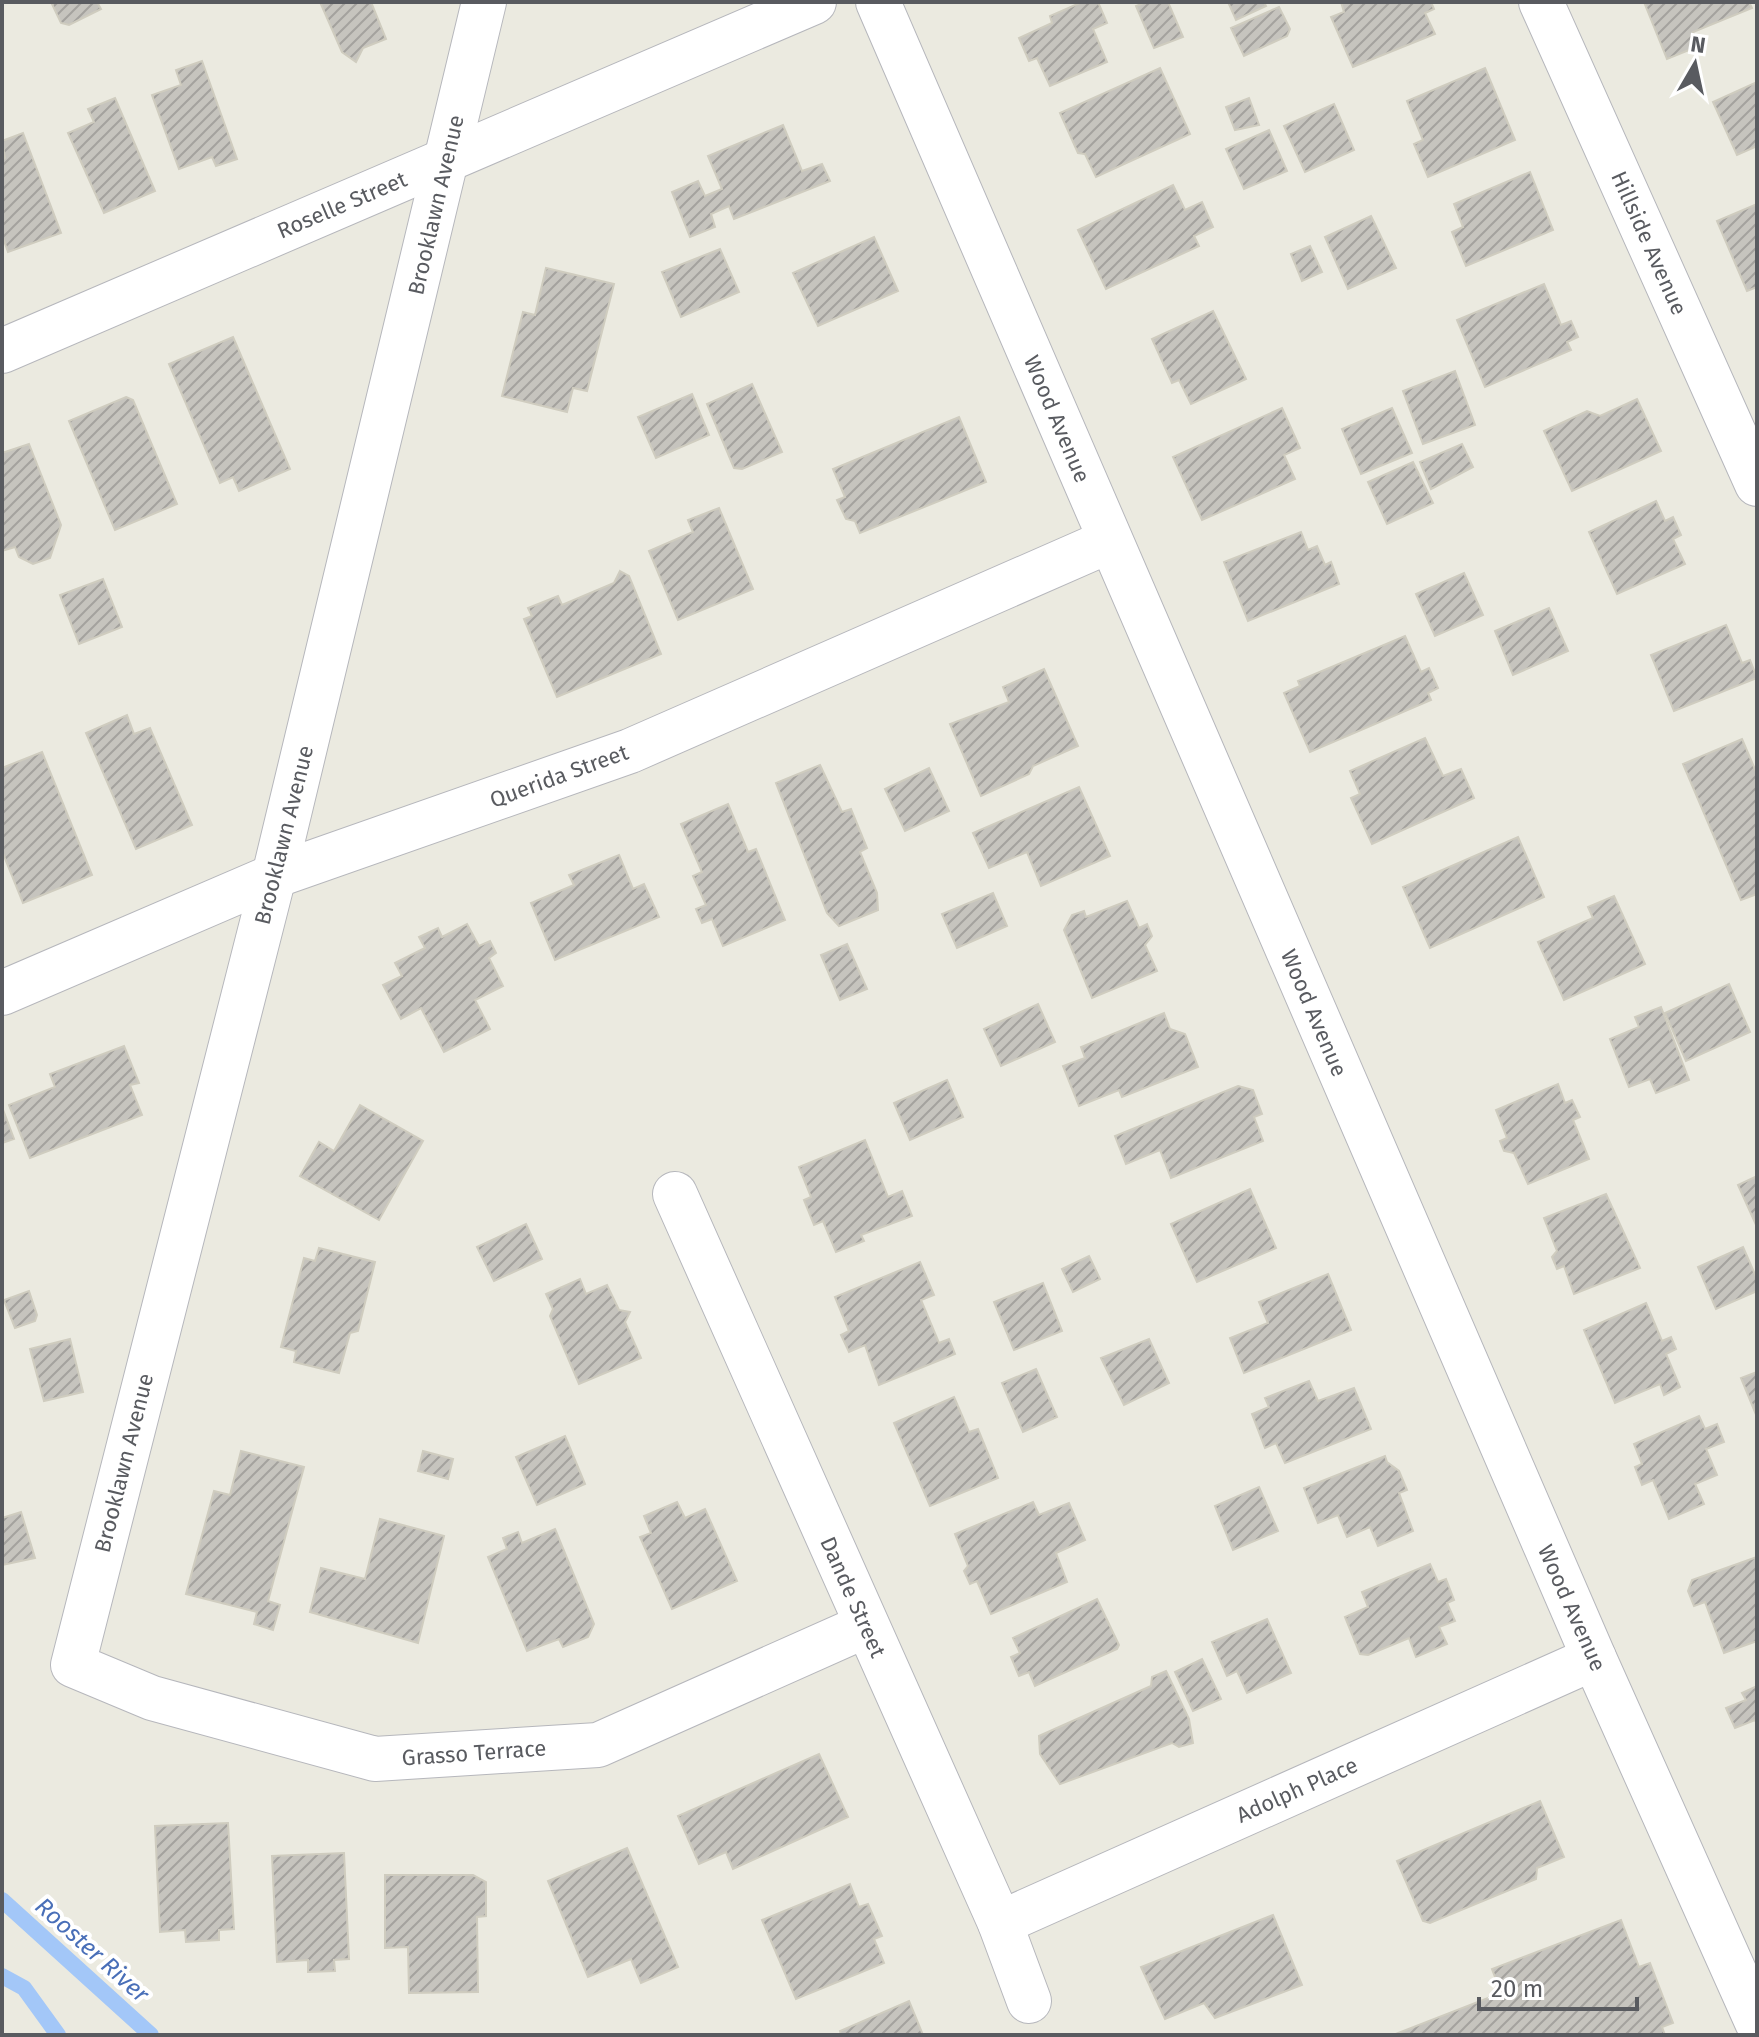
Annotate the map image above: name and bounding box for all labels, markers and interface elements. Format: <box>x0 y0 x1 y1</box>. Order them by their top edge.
north arrow <box>1655 24 1735 104</box>
text: N <box>1689 30 1707 59</box>
street label: Brooklawn Avenue <box>402 112 470 298</box>
street label: Roselle Street <box>273 166 411 244</box>
street label: Hillside Avenue <box>1605 167 1693 319</box>
street label: Wood Avenue <box>1018 351 1096 487</box>
street label: Querida Street <box>486 738 632 814</box>
street label: Brooklawn Avenue <box>249 743 319 927</box>
street label: Wood Avenue <box>1275 945 1353 1081</box>
street label: Brooklawn Avenue <box>89 1371 159 1555</box>
street label: Dande Street <box>814 1532 892 1662</box>
street label: Wood Avenue <box>1532 1541 1612 1675</box>
street label: Grasso Terrace <box>401 1734 547 1772</box>
street label: Adolph Place <box>1232 1751 1362 1829</box>
water label: Rooster River <box>30 1892 155 2009</box>
scale bar <box>1479 1961 1637 2011</box>
text: 20 m <box>1491 1975 1543 2003</box>

